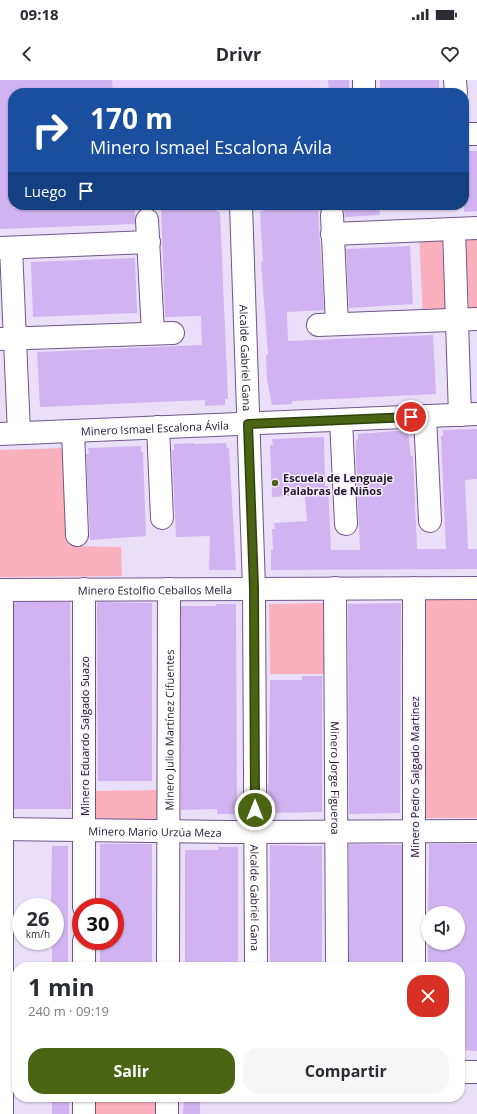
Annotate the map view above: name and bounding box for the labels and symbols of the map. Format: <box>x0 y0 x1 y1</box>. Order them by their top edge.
street label: Alcalde Gabriel Gana <box>237 304 255 411</box>
pin <box>394 400 428 434</box>
street label: Minero Ismael Escalona Ávila <box>81 417 229 438</box>
place label: Escuela de Lenguaje Palabras de Niños <box>283 470 394 498</box>
marker: Escuela de Lenguaje Palabras de Niños <box>270 478 280 488</box>
street label: Minero Estolfio Ceballos Mella <box>78 582 232 597</box>
street label: Minero Julio Martínez Cifuentes <box>161 649 176 811</box>
street label: Minero Eduardo Salgado Suazo <box>77 656 92 816</box>
street label: Minero Pedro Salgado Martínez <box>407 696 422 858</box>
street label: Minero Jorge Figueroa <box>328 721 344 835</box>
position arrow <box>234 789 276 831</box>
street label: Minero Mario Urzúa Meza <box>88 823 222 839</box>
street label: Alcalde Gabriel Gana <box>248 844 263 951</box>
speed limit sign: 30 <box>72 898 124 950</box>

